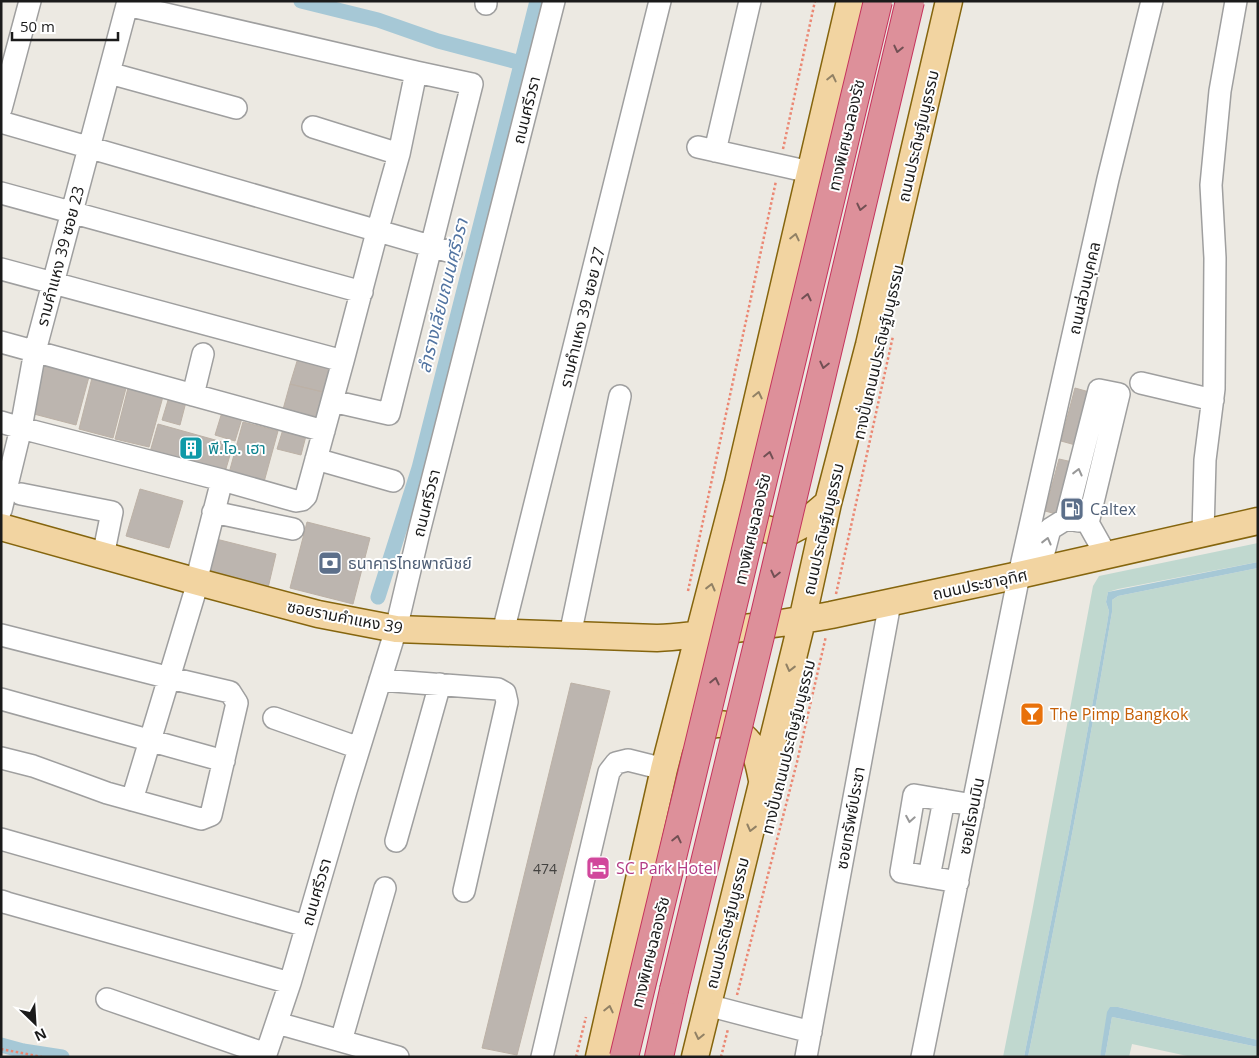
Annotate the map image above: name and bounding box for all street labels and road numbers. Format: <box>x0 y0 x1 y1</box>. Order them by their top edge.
street label: ถนนประดิษฐ์มนูธรรม <box>892 68 944 204</box>
street label: ถนนศรีวรา <box>507 74 545 146</box>
street label: ทางพิเศษฉลองรัช <box>822 77 870 193</box>
street label: รามคำแหง 39 ซอย 23 <box>31 184 89 328</box>
street label: ถนนส่วนบุคคล <box>1063 239 1105 337</box>
street label: รามคำแหง 39 ซอย 27 <box>554 244 610 390</box>
street label: ทางปั่นถนนประดิษฐ์มนูธรรม <box>847 262 909 442</box>
street label: ถนนประดิษฐ์มนูธรรม <box>797 461 849 597</box>
street label: ถนนศรีวรา <box>407 467 445 539</box>
street label: ทางพิเศษฉลองรัช <box>728 471 776 587</box>
street label: ถนนประชาอุทิศ <box>931 563 1029 605</box>
street label: ซอยรามคำแหง 39 <box>285 595 405 639</box>
street label: ทางปั่นถนนประดิษฐ์มนูธรรม <box>756 657 820 837</box>
street label: ซอยทรัพย์ประชา <box>830 765 870 871</box>
street label: ซอยโรจนมิน <box>953 776 989 856</box>
street label: ถนนประดิษฐ์มนูธรรม <box>700 855 754 991</box>
street label: ถนนศรีวรา <box>296 856 336 928</box>
street label: ทางพิเศษฉลองรัช <box>626 894 674 1010</box>

